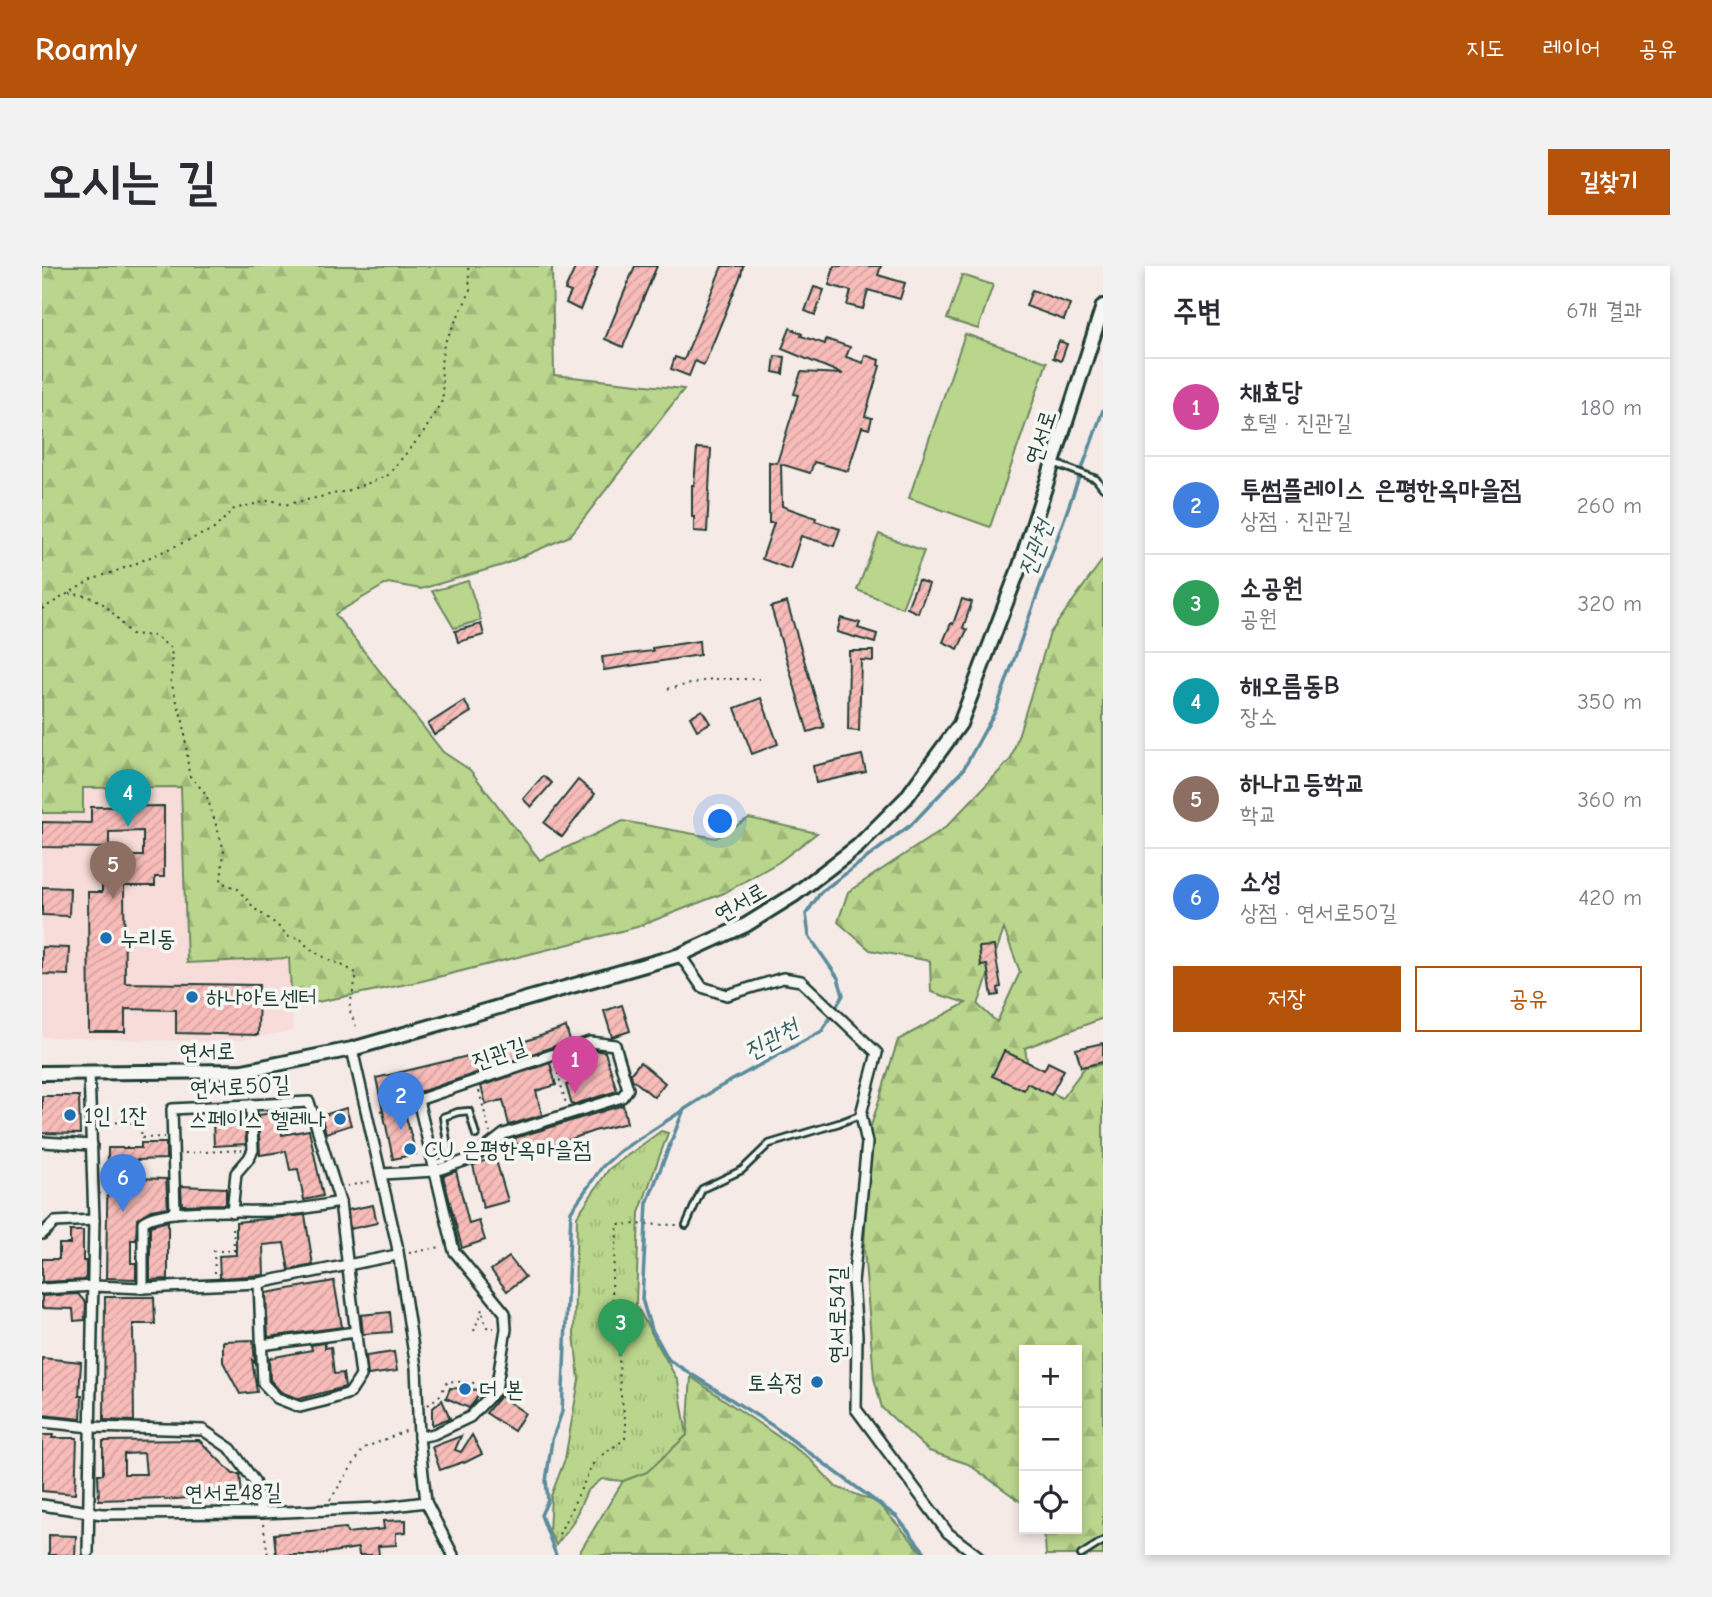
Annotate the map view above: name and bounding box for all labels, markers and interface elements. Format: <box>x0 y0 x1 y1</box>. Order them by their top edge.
text: Roamly <box>35 30 137 68</box>
text: 지도 <box>1466 34 1504 62</box>
text: 레이어 <box>1542 34 1600 62</box>
text: 공유 <box>1638 34 1677 62</box>
button: 길찾기 <box>1548 149 1670 215</box>
text: 오시는 길 <box>42 153 217 209</box>
text: 주변 <box>1173 294 1221 329</box>
text: 6개 결과 <box>1566 297 1642 324</box>
text: 채효당 <box>1240 377 1303 407</box>
text: 1 <box>1191 394 1201 421</box>
text: 180 m <box>1580 394 1642 421</box>
street label: 연서로 <box>1019 407 1062 468</box>
text: 호텔 · 진관길 <box>1240 409 1352 436</box>
text: 투썸플레이스 은평한옥마을점 <box>1240 475 1521 505</box>
text: 2 <box>1190 492 1202 519</box>
text: 260 m <box>1577 492 1642 519</box>
text: 상점 · 진관길 <box>1240 507 1352 534</box>
water label: 진관천 <box>1012 513 1059 580</box>
text: 소공원 <box>1240 573 1303 603</box>
text: 3 <box>1190 590 1202 617</box>
text: 320 m <box>1578 590 1642 617</box>
text: 공원 <box>1240 605 1277 632</box>
text: 해오름동B <box>1240 671 1340 701</box>
text: 4 <box>1191 688 1201 715</box>
text: 350 m <box>1577 688 1642 715</box>
text: 장소 <box>1240 703 1277 730</box>
pin: 4 <box>105 769 151 827</box>
text: 하나고등학교 <box>1240 769 1366 799</box>
text: 5 <box>1190 786 1202 813</box>
text: 360 m <box>1577 786 1642 813</box>
text: 학교 <box>1240 801 1277 828</box>
your location <box>703 804 737 838</box>
pin: 5 <box>90 841 136 899</box>
text: 소성 <box>1240 867 1282 897</box>
street label: 연서로 <box>709 877 771 928</box>
text: 6 <box>1190 884 1202 911</box>
text: 420 m <box>1578 884 1642 911</box>
text: 상점 · 연서로50길 <box>1240 899 1397 926</box>
place label: 누리동 <box>120 925 176 952</box>
marker: 누리동 <box>98 930 114 946</box>
button: 저장 <box>1173 966 1401 1032</box>
button: 공유 <box>1415 966 1642 1032</box>
place label: 하나아트센터 <box>206 984 317 1011</box>
marker: 하나아트센터 <box>184 989 200 1005</box>
water label: 진관천 <box>739 1011 805 1065</box>
street label: 진관길 <box>469 1032 530 1075</box>
pin: 1 <box>552 1036 598 1094</box>
street label: 연서로 <box>179 1038 235 1065</box>
street label: 연서로50길 <box>189 1070 291 1103</box>
pin: 2 <box>378 1072 424 1130</box>
place label: 1인 1잔 <box>84 1102 147 1129</box>
place label: 스페이스 헬레나 <box>189 1106 326 1133</box>
marker: 1인 1잔 <box>62 1107 78 1123</box>
marker: 스페이스 헬레나 <box>332 1111 348 1127</box>
place label: CU 은평한옥마을점 <box>424 1136 591 1163</box>
marker: CU 은평한옥마을점 <box>402 1141 418 1157</box>
pin: 6 <box>100 1154 146 1212</box>
street label: 연서로54길 <box>824 1266 851 1364</box>
pin: 3 <box>598 1299 644 1357</box>
map controls <box>1019 1345 1082 1534</box>
button: + <box>1019 1345 1082 1408</box>
place label: 토속정 <box>747 1369 803 1396</box>
marker: 토속정 <box>809 1374 825 1390</box>
place label: 더 본 <box>479 1376 524 1403</box>
marker: 더 본 <box>457 1381 473 1397</box>
button: − <box>1019 1408 1082 1471</box>
button: locate <box>1019 1471 1082 1534</box>
street label: 연서로48길 <box>184 1478 282 1507</box>

